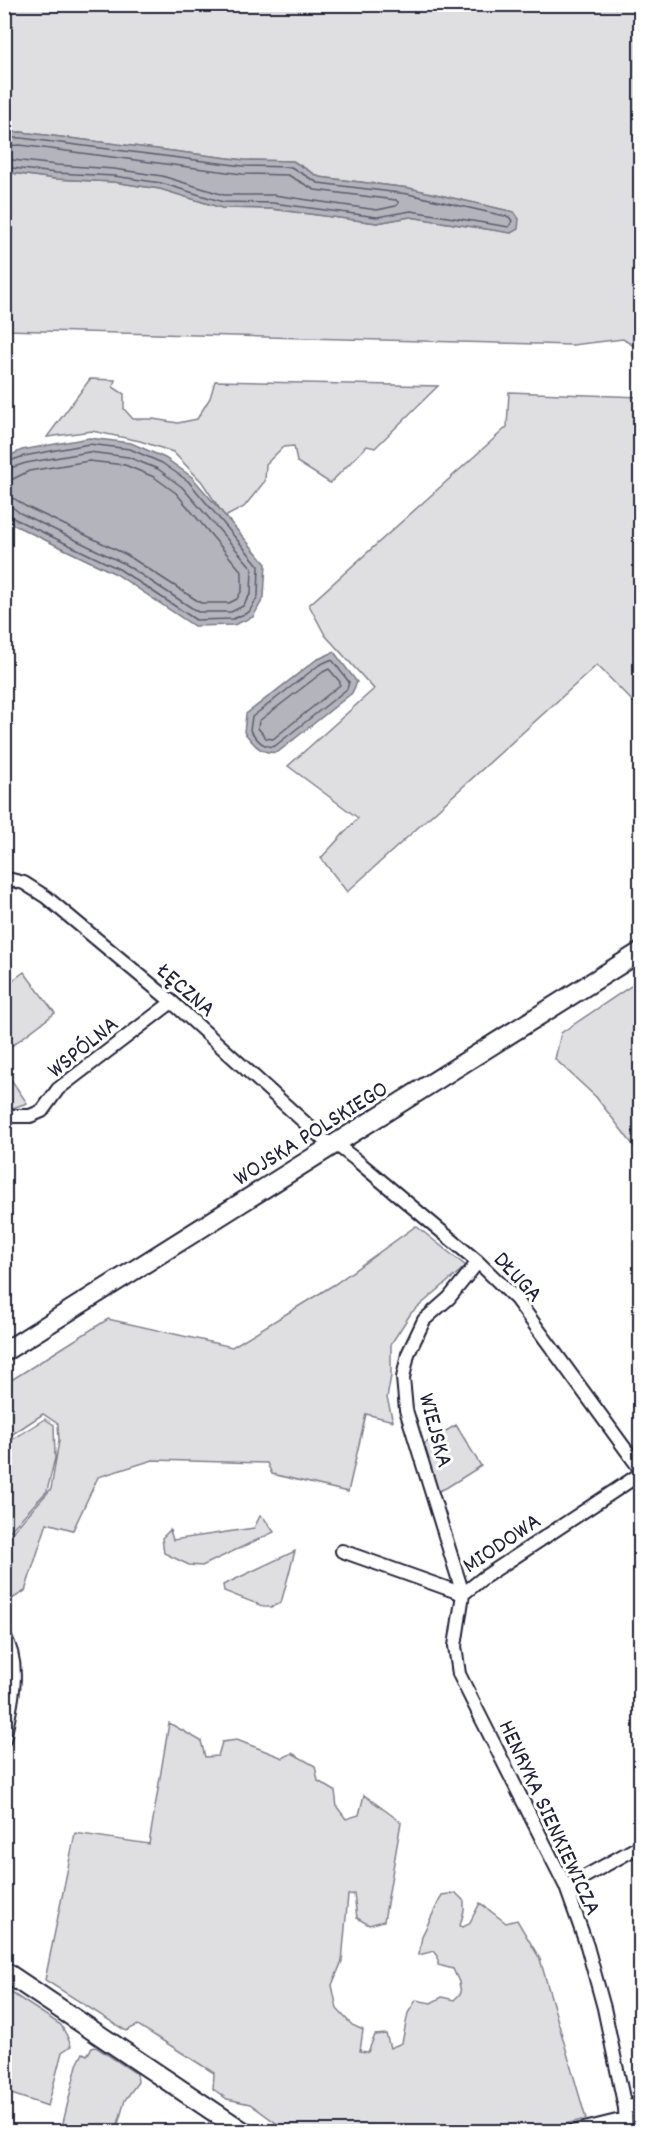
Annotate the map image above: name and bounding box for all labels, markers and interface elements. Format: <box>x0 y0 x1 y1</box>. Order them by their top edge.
street label: ŁĘCZNA <box>147 955 222 1027</box>
street label: WSPÓLNA <box>41 1009 127 1088</box>
street label: WOJSKA POLSKIEGO <box>228 1073 396 1196</box>
street label: DŁUGA <box>484 1245 549 1311</box>
street label: WIEJSKA <box>408 1390 460 1472</box>
street label: MIODOWA <box>457 1506 549 1583</box>
street label: HENRYKA SIENKIEWICZA <box>488 1715 609 1922</box>

